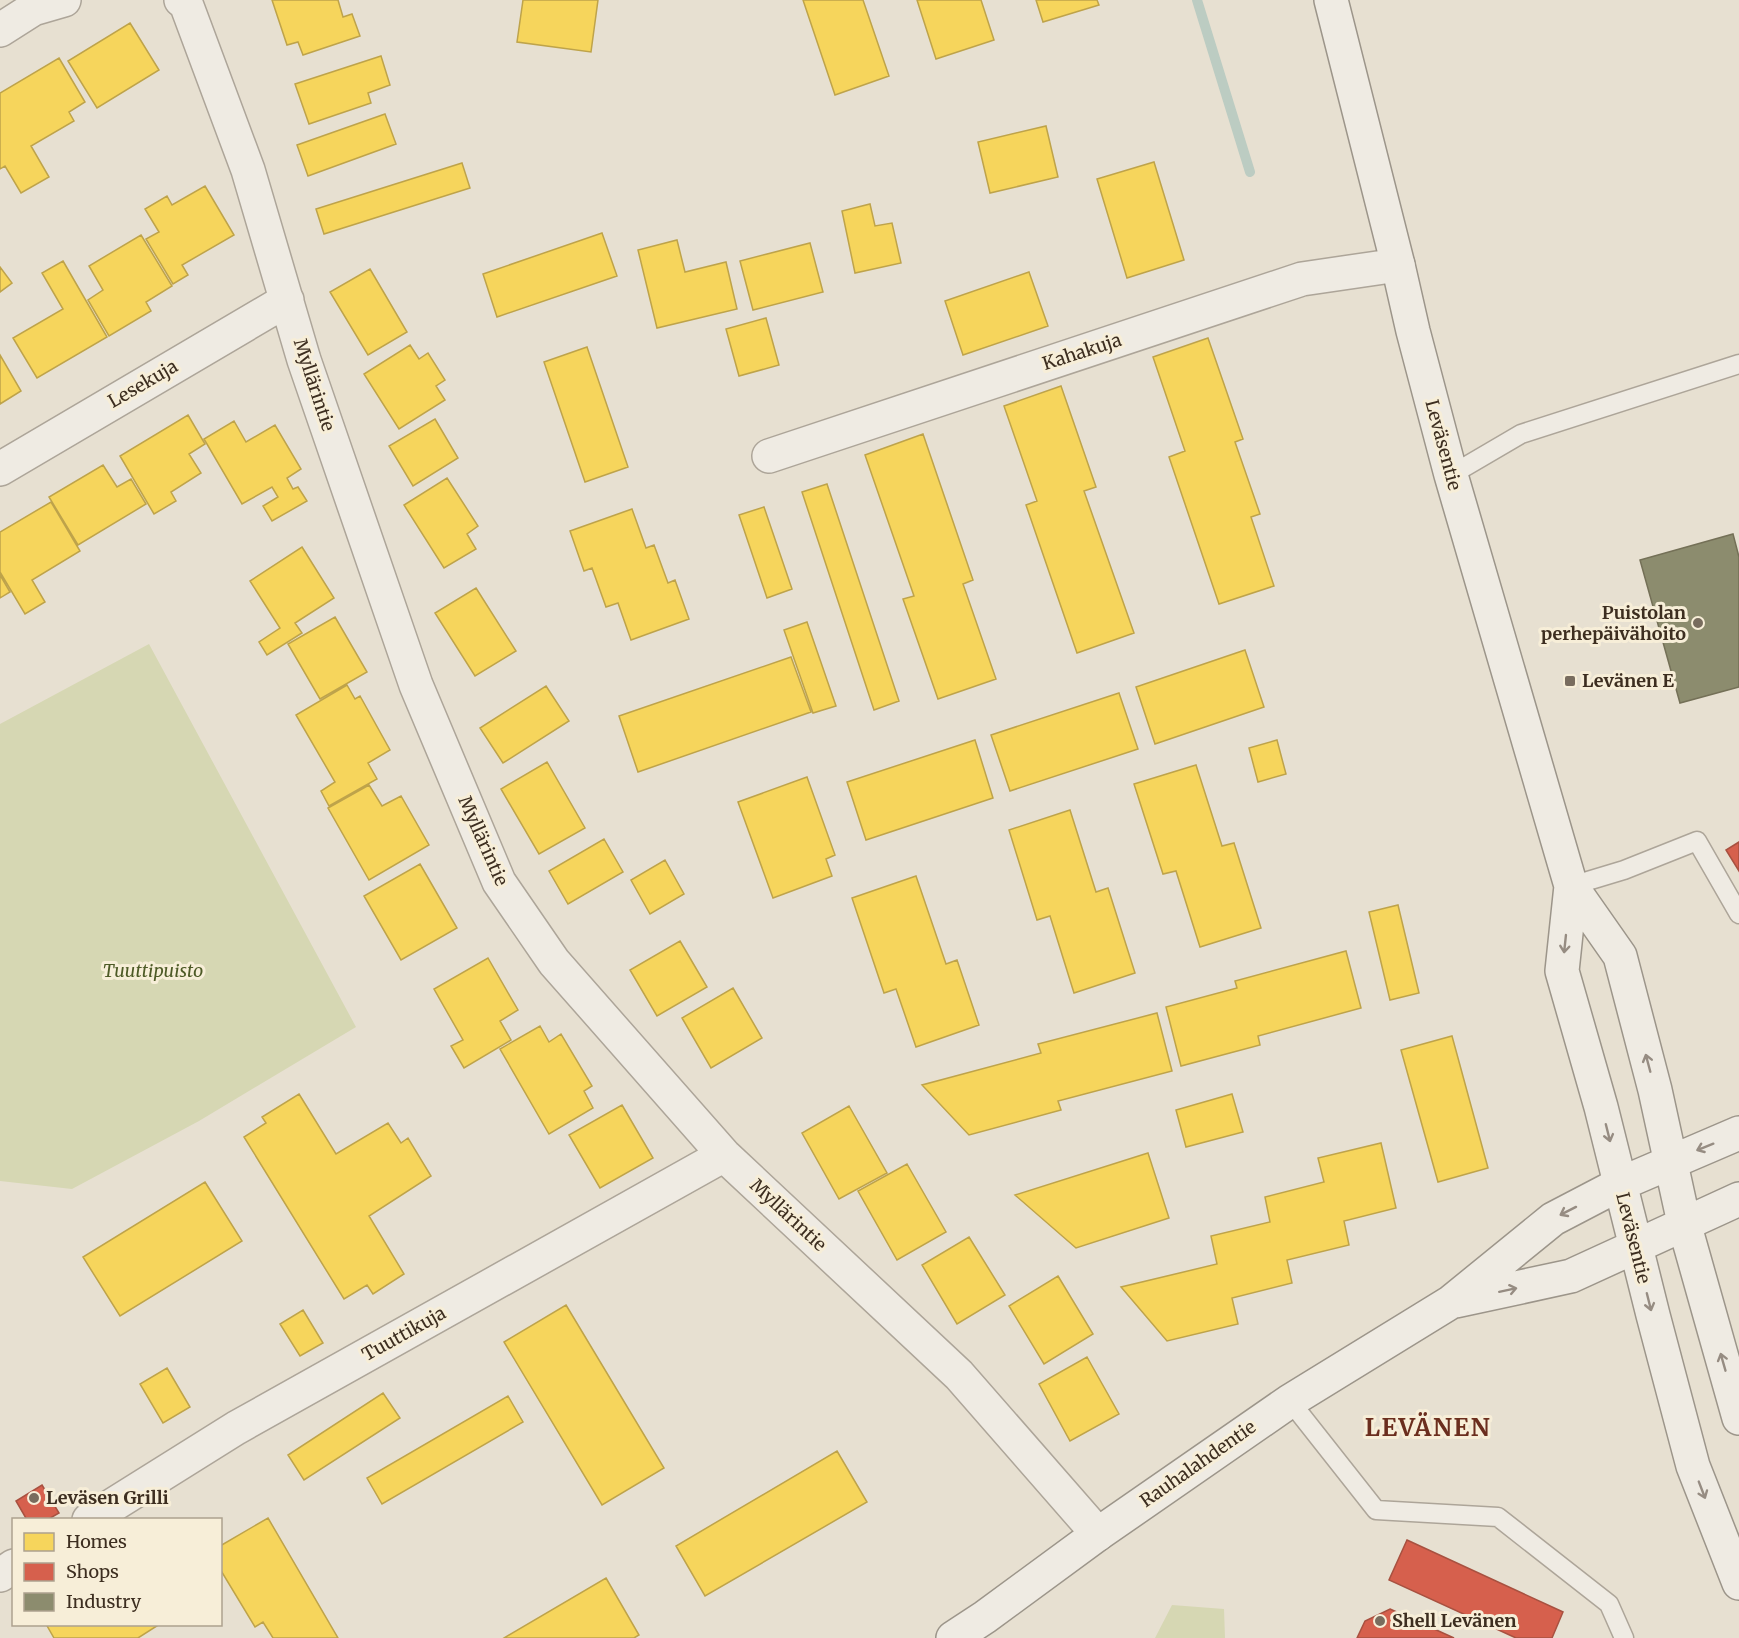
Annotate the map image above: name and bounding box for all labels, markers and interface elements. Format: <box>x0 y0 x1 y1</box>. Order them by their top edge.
street label: Kahakuja <box>1040 328 1124 375</box>
street label: Myllärintie <box>289 336 340 434</box>
street label: Lesekuja <box>104 354 182 413</box>
street label: Leväsentie <box>1420 397 1467 493</box>
place label: Puistolan perhepäivähoito <box>1541 601 1686 645</box>
marker: Puistolan perhepäivähoito <box>1691 616 1705 630</box>
place label: Levänen E <box>1582 669 1674 692</box>
marker: Levänen E <box>1563 674 1577 688</box>
street label: Myllärintie <box>453 792 513 889</box>
one-way arrow <box>1559 934 1570 954</box>
park label: Tuuttipuisto <box>103 959 203 982</box>
one-way arrow <box>1642 1054 1653 1073</box>
one-way arrow <box>1602 1123 1614 1142</box>
one-way arrow <box>1696 1142 1715 1153</box>
street label: Myllärintie <box>745 1173 831 1256</box>
street label: Leväsentie <box>1611 1190 1656 1286</box>
one-way arrow <box>1560 1206 1578 1217</box>
one-way arrow <box>1498 1284 1517 1295</box>
one-way arrow <box>1644 1292 1656 1311</box>
street label: Tuuttikuja <box>358 1301 450 1366</box>
one-way arrow <box>1717 1353 1728 1372</box>
district label: LEVÄNEN <box>1365 1412 1491 1443</box>
street label: Rauhalahdentie <box>1135 1415 1260 1512</box>
one-way arrow <box>1698 1480 1709 1499</box>
place label: Leväsen Grilli <box>46 1486 169 1509</box>
marker: Leväsen Grilli <box>27 1491 41 1505</box>
legend <box>12 1518 222 1626</box>
text: Homes <box>66 1530 127 1553</box>
text: Shops <box>66 1560 119 1583</box>
text: Industry <box>66 1590 142 1613</box>
place label: Shell Levänen <box>1392 1609 1516 1632</box>
marker: Shell Levänen <box>1373 1614 1387 1628</box>

